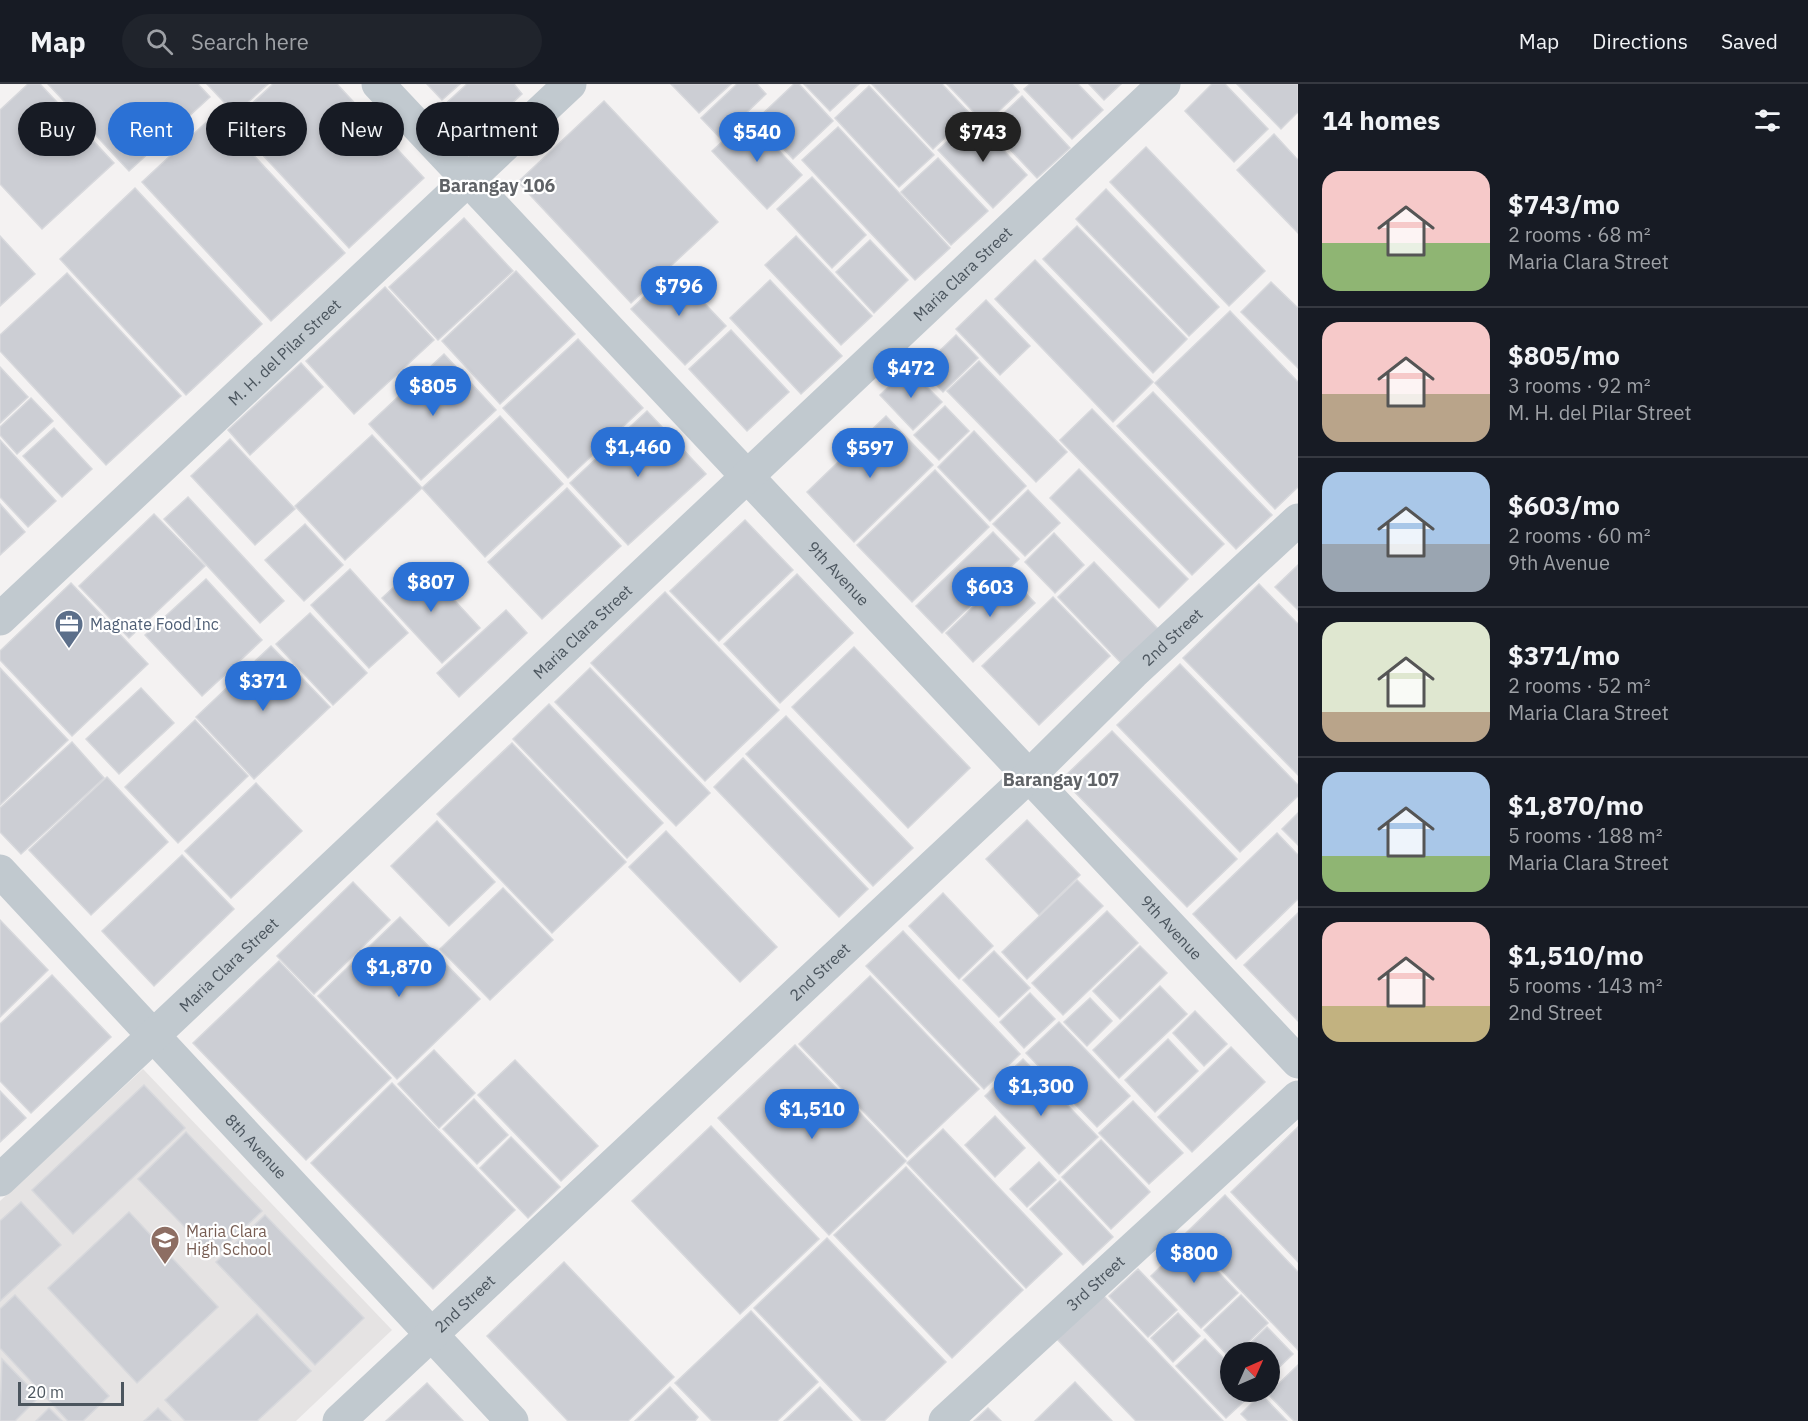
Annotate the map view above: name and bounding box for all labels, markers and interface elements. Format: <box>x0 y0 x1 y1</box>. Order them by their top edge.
search box <box>122 14 542 68</box>
text: Map <box>30 23 86 60</box>
icon: search <box>143 25 176 58</box>
text: Search here <box>191 27 309 56</box>
text: Map <box>1519 27 1559 55</box>
text: Directions <box>1592 27 1688 55</box>
text: Saved <box>1721 27 1778 55</box>
chip: Buy <box>18 102 96 156</box>
chip: Rent <box>108 102 194 156</box>
chip: Filters <box>206 102 307 156</box>
chip: New <box>319 102 404 156</box>
chip: Apartment <box>416 102 559 156</box>
text: 14 homes <box>1322 103 1440 137</box>
icon: filters <box>1751 104 1784 137</box>
pin: $540 <box>721 112 793 163</box>
pin: $743 <box>947 112 1019 163</box>
text: $540 <box>733 118 781 145</box>
text: $743 <box>959 118 1007 145</box>
district label: Barangay 106 <box>439 174 555 197</box>
text: $743/mo <box>1508 187 1620 221</box>
icon: home <box>1370 195 1442 267</box>
text: 2 rooms · 68 m² <box>1508 221 1651 248</box>
street label: Maria Clara Street <box>909 222 1016 325</box>
text: Maria Clara Street <box>1508 248 1669 275</box>
pin: $796 <box>643 266 715 317</box>
text: $796 <box>655 272 703 299</box>
street label: M. H. del Pilar Street <box>224 294 345 410</box>
text: $805/mo <box>1508 338 1620 372</box>
icon: home <box>1370 346 1442 418</box>
pin: $472 <box>875 348 947 399</box>
text: $472 <box>887 354 935 381</box>
pin: $805 <box>397 366 469 417</box>
text: $805 <box>409 372 457 399</box>
text: 3 rooms · 92 m² <box>1508 372 1651 399</box>
text: M. H. del Pilar Street <box>1508 399 1692 426</box>
pin: $1,460 <box>589 427 687 478</box>
pin: $597 <box>834 428 906 479</box>
text: $1,460 <box>605 433 671 460</box>
text: $597 <box>846 434 894 461</box>
text: $603/mo <box>1508 488 1620 522</box>
icon: home <box>1370 496 1442 568</box>
text: 2 rooms · 60 m² <box>1508 522 1651 549</box>
street label: 9th Avenue <box>803 537 874 610</box>
text: 9th Avenue <box>1508 549 1610 576</box>
pin: $807 <box>395 562 467 613</box>
pin: $603 <box>954 567 1026 618</box>
text: $807 <box>407 568 455 595</box>
text: $603 <box>966 573 1014 600</box>
street label: Maria Clara Street <box>529 580 636 683</box>
street label: 2nd Street <box>1137 604 1206 670</box>
office icon: Magnate Food Inc <box>53 608 85 650</box>
place label: Magnate Food Inc <box>90 614 219 634</box>
text: $371/mo <box>1508 638 1620 672</box>
icon: home <box>1370 646 1442 718</box>
pin: $371 <box>227 661 299 712</box>
text: $371 <box>239 667 287 694</box>
text: 2 rooms · 52 m² <box>1508 672 1651 699</box>
text: Maria Clara Street <box>1508 699 1669 726</box>
district label: Barangay 107 <box>1003 768 1119 791</box>
text: $1,870/mo <box>1508 788 1644 822</box>
icon: home <box>1370 796 1442 868</box>
text: 5 rooms · 188 m² <box>1508 822 1663 849</box>
text: Maria Clara Street <box>1508 849 1669 876</box>
street label: 9th Avenue <box>1136 891 1207 964</box>
street label: Maria Clara Street <box>175 913 282 1016</box>
text: $1,510/mo <box>1508 938 1644 972</box>
street label: 2nd Street <box>785 939 854 1005</box>
icon: home <box>1370 946 1442 1018</box>
pin: $1,870 <box>350 947 448 998</box>
text: $1,870 <box>366 953 432 980</box>
text: 5 rooms · 143 m² <box>1508 972 1663 999</box>
text: 2nd Street <box>1508 999 1603 1026</box>
pin: $1,300 <box>992 1066 1090 1117</box>
text: $1,300 <box>1008 1072 1074 1099</box>
pin: $1,510 <box>763 1089 861 1140</box>
text: $1,510 <box>779 1095 845 1122</box>
street label: 8th Avenue <box>221 1110 291 1183</box>
place label: Maria Clara High School <box>186 1221 271 1259</box>
school or university icon: Maria Clara High School <box>149 1224 181 1266</box>
pin: $800 <box>1158 1233 1230 1284</box>
text: $800 <box>1170 1239 1218 1266</box>
street label: 3rd Street <box>1062 1251 1129 1315</box>
street label: 2nd Street <box>430 1270 499 1337</box>
north arrow <box>1220 1342 1280 1402</box>
map controls <box>1220 1342 1280 1402</box>
scale bar <box>18 1379 124 1406</box>
text: 20 m <box>27 1382 64 1402</box>

